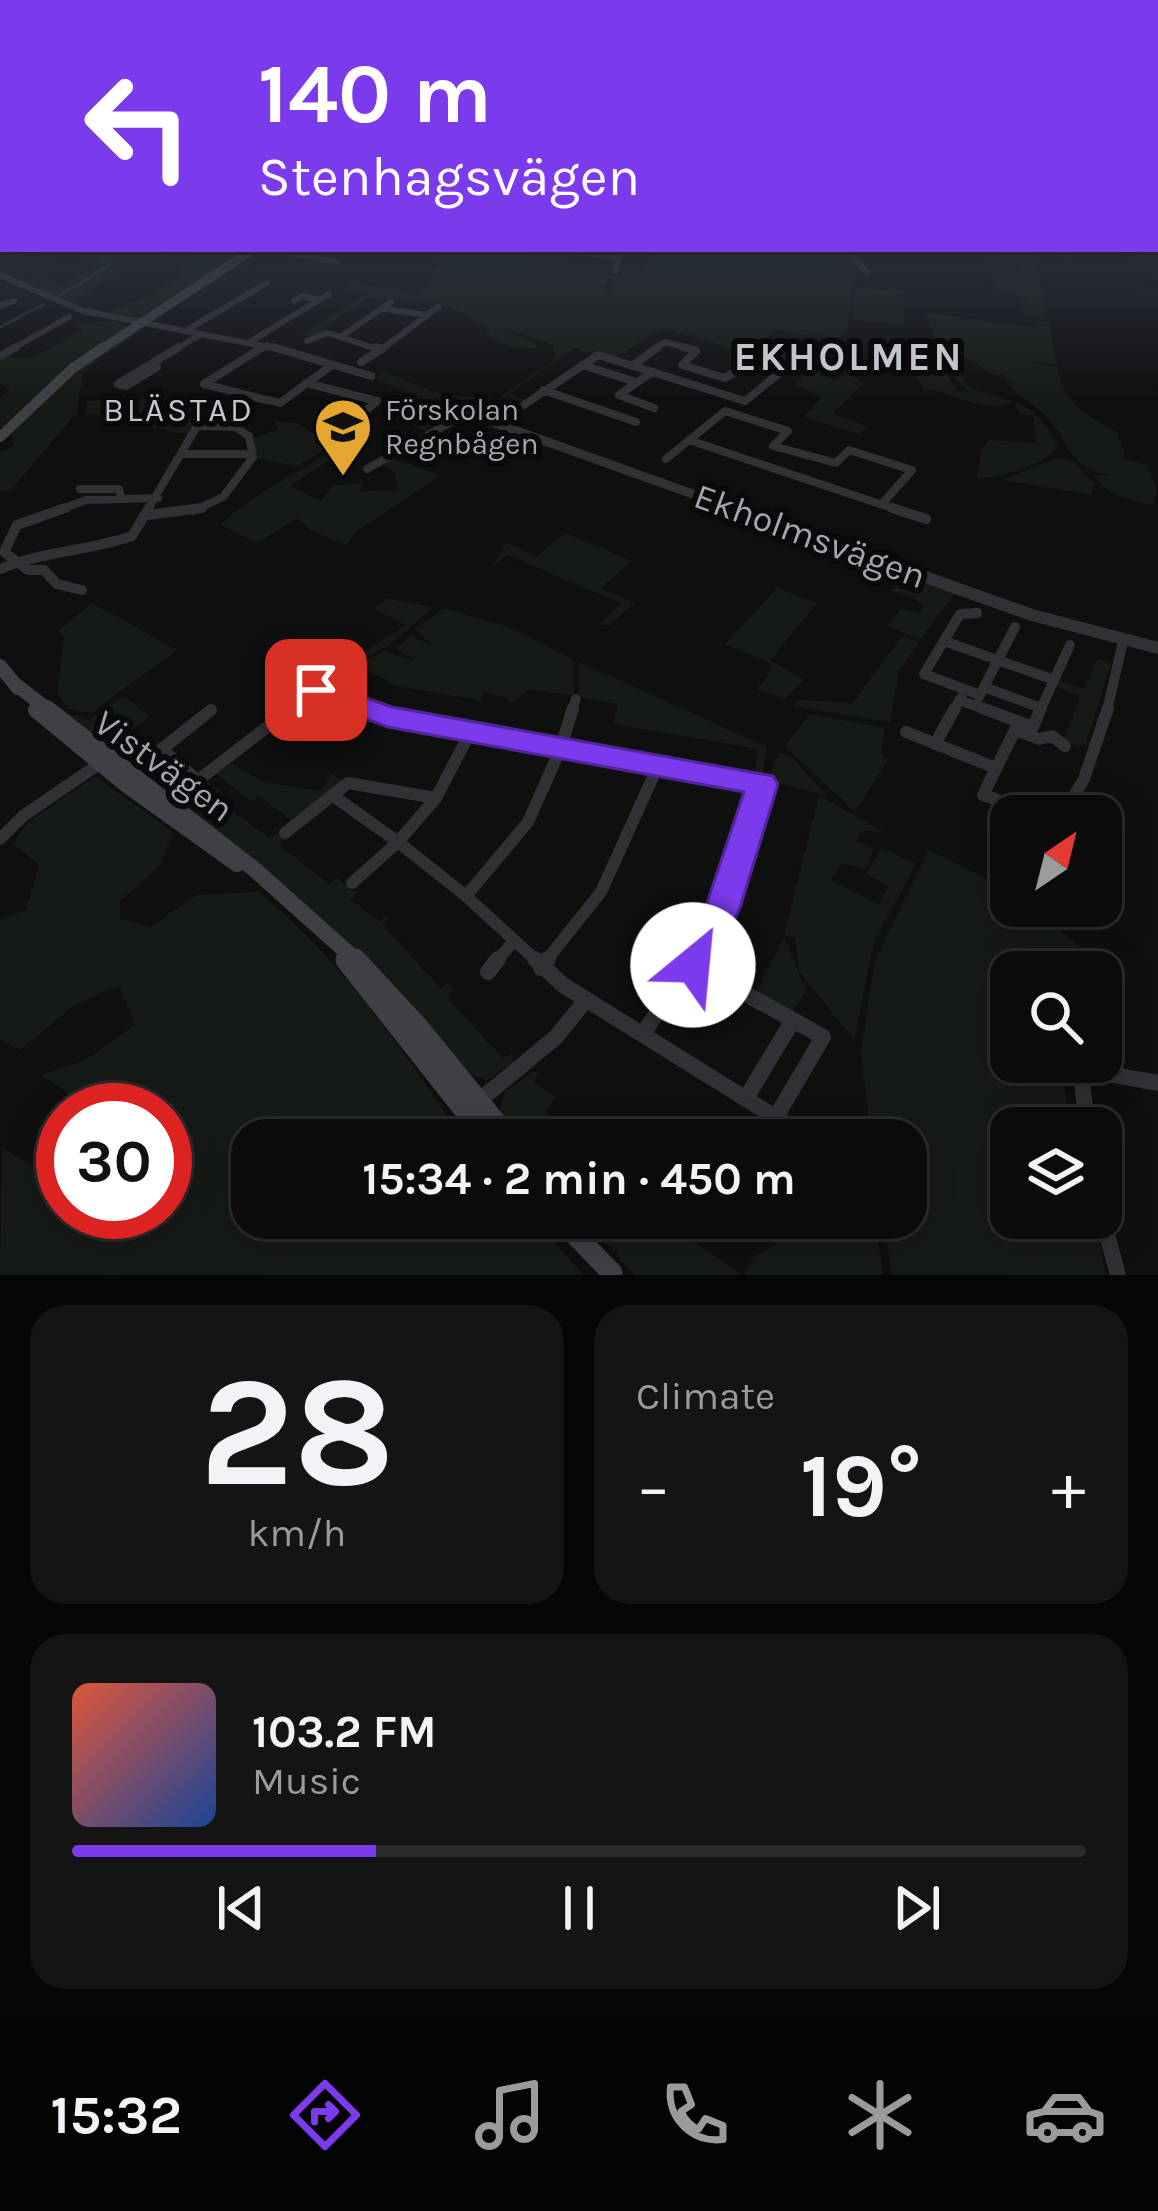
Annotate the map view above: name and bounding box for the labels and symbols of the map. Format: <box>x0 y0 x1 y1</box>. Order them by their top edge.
district label: EKHOLMEN <box>734 334 964 380</box>
district label: BLÄSTAD <box>103 391 255 429</box>
place label: Förskolan Regnbågen <box>385 392 539 462</box>
school or university icon: Förskolan Regnbågen <box>312 396 374 478</box>
street label: Ekholmsvägen <box>689 475 931 597</box>
pin <box>265 639 367 741</box>
street label: Vistvägen <box>86 701 242 831</box>
north arrow <box>990 795 1122 927</box>
position arrow <box>630 902 756 1028</box>
speed limit sign: 30 <box>36 1083 192 1239</box>

